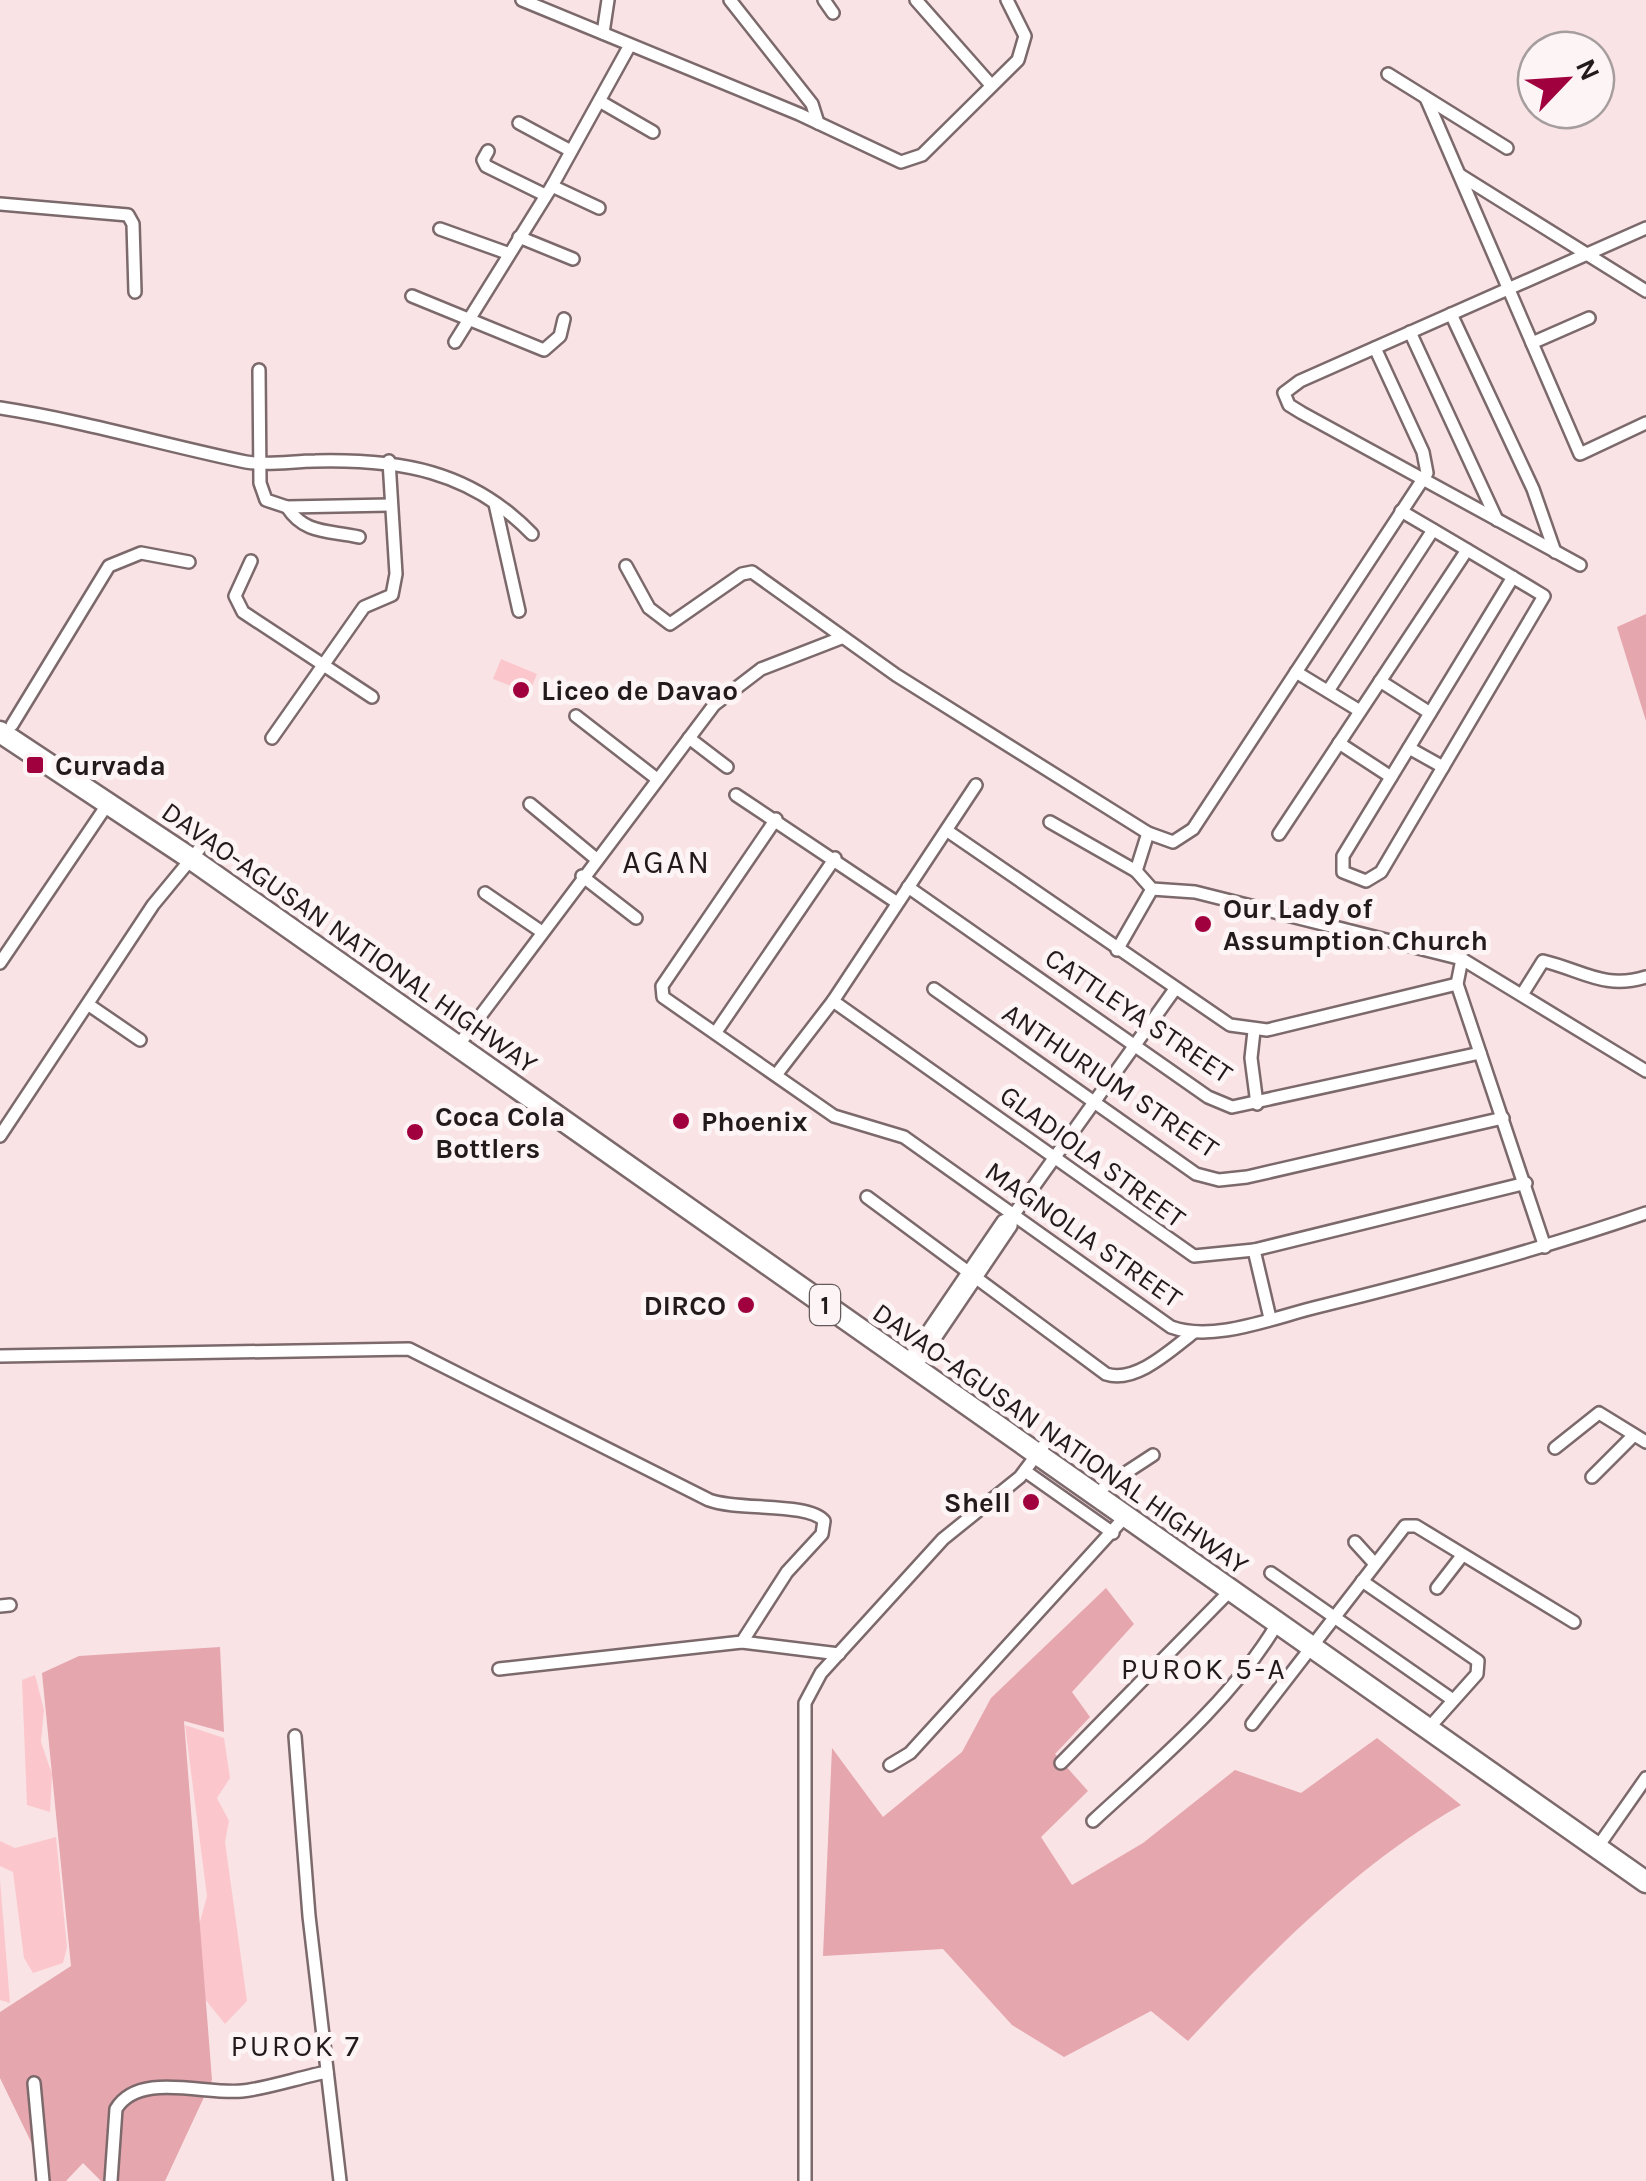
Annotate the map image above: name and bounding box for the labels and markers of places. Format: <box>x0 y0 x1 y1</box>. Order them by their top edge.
place label: Liceo de Davao <box>541 674 738 707</box>
marker: Liceo de Davao <box>510 679 532 701</box>
place label: Curvada <box>55 749 166 782</box>
marker: Curvada <box>24 754 46 776</box>
place label: Our Lady of Assumption Church <box>1223 892 1488 957</box>
marker: Our Lady of Assumption Church <box>1192 913 1214 935</box>
place label: Coca Cola Bottlers <box>435 1100 565 1165</box>
place label: Phoenix <box>701 1105 808 1138</box>
marker: Phoenix <box>670 1110 692 1132</box>
marker: Coca Cola Bottlers <box>404 1121 426 1143</box>
place label: DIRCO <box>643 1289 726 1322</box>
marker: DIRCO <box>735 1294 757 1316</box>
place label: Shell <box>944 1486 1011 1519</box>
marker: Shell <box>1020 1491 1042 1513</box>

